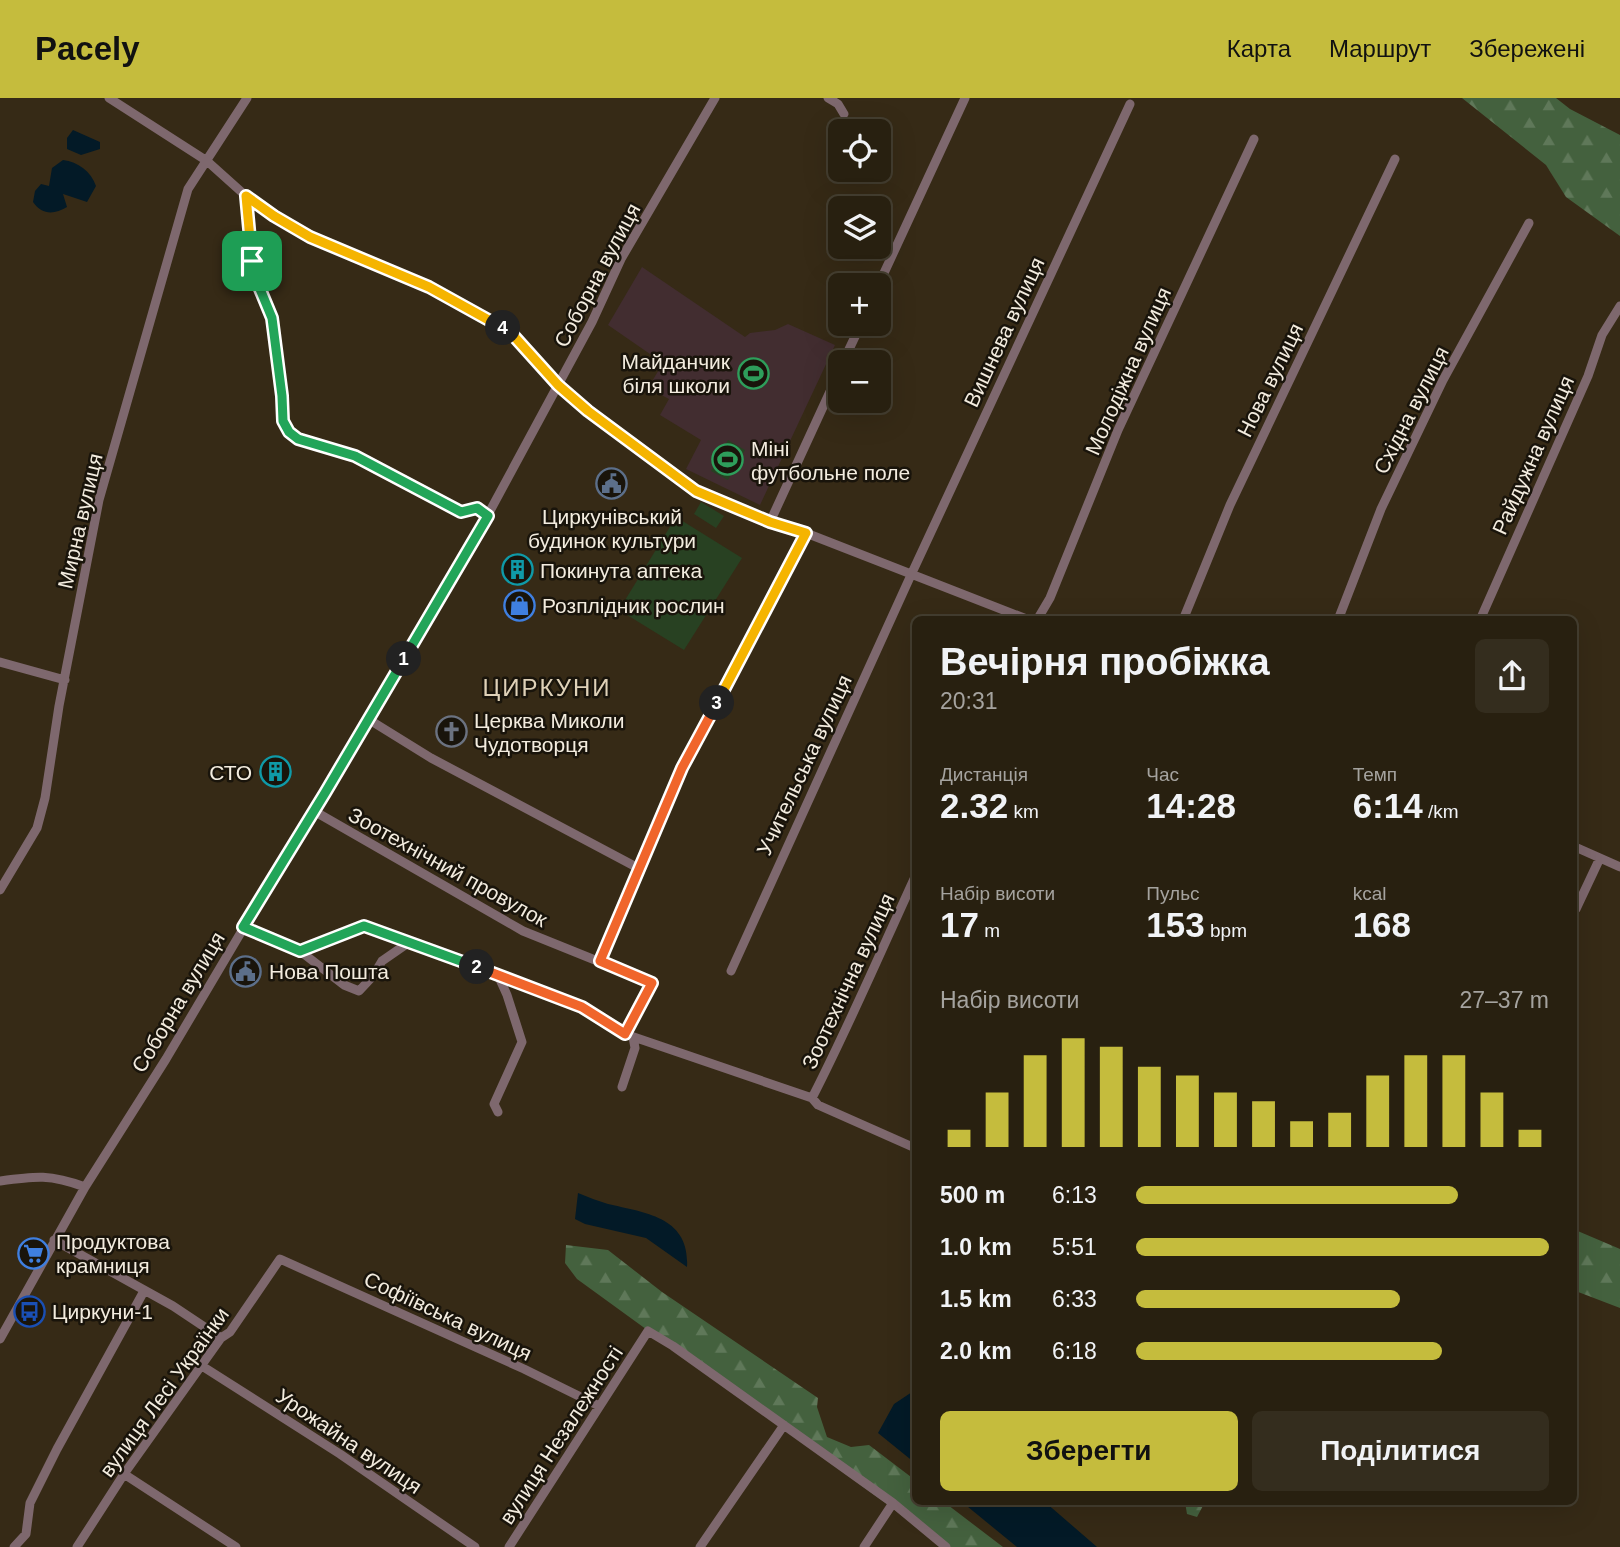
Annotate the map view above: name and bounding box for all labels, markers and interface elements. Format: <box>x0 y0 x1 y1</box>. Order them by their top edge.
text: Pacely <box>35 30 140 67</box>
text: Карта <box>1227 35 1291 62</box>
text: Маршрут <box>1329 35 1431 62</box>
text: Збережені <box>1469 35 1585 62</box>
map controls <box>828 119 891 413</box>
button: locate <box>828 119 891 182</box>
button: layers <box>828 196 891 259</box>
street label: Соборна вулиця <box>549 199 645 351</box>
pin <box>222 231 282 291</box>
icon: arrive <box>233 242 271 280</box>
street label: Вишнева вулиця <box>959 254 1049 410</box>
button: + <box>828 273 891 336</box>
street label: Молодіжна вулиця <box>1081 284 1175 458</box>
pin: 4 <box>486 310 520 345</box>
text: 4 <box>497 317 508 338</box>
street label: Нова вулиця <box>1233 320 1307 440</box>
street label: Східна вулиця <box>1369 342 1453 478</box>
place label: Майданчик біля школи <box>621 350 731 397</box>
button: − <box>828 350 891 413</box>
sports icon: Майданчик біля школи <box>736 356 770 390</box>
street label: Райдужна вулиця <box>1488 372 1578 538</box>
place label: Міні футбольне поле <box>751 437 910 484</box>
sports icon: Міні футбольне поле <box>711 443 745 477</box>
street label: Мирна вулиця <box>53 451 107 591</box>
public building icon: Циркунівський будинок культури <box>595 467 629 501</box>
place label: Циркунівський будинок культури <box>528 505 696 552</box>
building icon: Покинута аптека <box>500 553 534 587</box>
place label: Покинута аптека <box>540 559 702 582</box>
shop icon: Розплідник рослин <box>502 588 536 622</box>
place label: Розплідник рослин <box>542 594 725 617</box>
button: share <box>1475 639 1549 713</box>
text: Вечірня пробіжка <box>940 641 1270 683</box>
pin: 1 <box>386 642 422 676</box>
text: 1 <box>398 648 409 669</box>
street label: Учительська вулиця <box>752 671 856 859</box>
district label: ЦИРКУНИ <box>482 674 612 701</box>
pin: 3 <box>700 686 734 720</box>
text: 20:31 <box>940 688 998 714</box>
text: 3 <box>711 692 722 713</box>
place label: Церква Миколи Чудотворця <box>474 709 624 756</box>
church icon: Церква Миколи Чудотворця <box>434 715 468 749</box>
building icon: СТО <box>258 755 292 789</box>
place label: СТО <box>209 761 252 784</box>
text: Дистанція <box>940 764 1028 785</box>
text: Час <box>1146 764 1179 785</box>
text: Темп <box>1353 764 1397 785</box>
text: 2.32 <box>940 786 1008 825</box>
text: 14:28 <box>1146 786 1236 825</box>
text: 6:14 <box>1353 786 1423 825</box>
text: km <box>1008 801 1039 822</box>
text: /km <box>1423 801 1459 822</box>
street label: Зоотехнічний провулок <box>345 803 552 932</box>
text: Набір висоти <box>940 883 1055 904</box>
text: Пульс <box>1146 883 1200 904</box>
text: kcal <box>1353 883 1386 904</box>
street label: Зоотехнічна вулиця <box>797 890 899 1072</box>
text: 17 <box>940 905 979 944</box>
text: 153 <box>1146 905 1205 944</box>
text: 168 <box>1353 905 1411 944</box>
text: m <box>979 920 1000 941</box>
text: bpm <box>1205 920 1247 941</box>
street label: Соборна вулиця <box>127 928 229 1076</box>
pin: 2 <box>460 950 494 984</box>
public building icon: Нова Пошта <box>229 954 263 988</box>
text: 2 <box>471 956 482 977</box>
place label: Нова Пошта <box>269 960 389 983</box>
text: Набір висоти <box>940 987 1079 1013</box>
text: 27–37 m <box>1459 987 1549 1013</box>
text: 500 m <box>940 1182 1005 1208</box>
text: 6:13 <box>1052 1182 1097 1208</box>
place label: Продуктова крамниця <box>56 1230 170 1277</box>
text: 1.0 km <box>940 1234 1012 1260</box>
text: 5:51 <box>1052 1234 1097 1260</box>
supermarket icon: Продуктова крамниця <box>16 1236 50 1270</box>
street label: Софіївська вулиця <box>361 1267 535 1365</box>
text: 1.5 km <box>940 1286 1012 1312</box>
text: 6:33 <box>1052 1286 1097 1312</box>
bus stop icon: Циркуни-1 <box>12 1294 46 1328</box>
place label: Циркуни-1 <box>52 1300 153 1323</box>
street label: вулиця Лесі Українки <box>95 1303 233 1481</box>
text: 2.0 km <box>940 1338 1012 1364</box>
text: 6:18 <box>1052 1338 1097 1364</box>
street label: вулиця Незалежності <box>495 1342 627 1528</box>
street label: Урожайна вулиця <box>272 1384 426 1498</box>
button: Зберегти <box>940 1411 1238 1491</box>
button: Поділитися <box>1252 1411 1549 1491</box>

